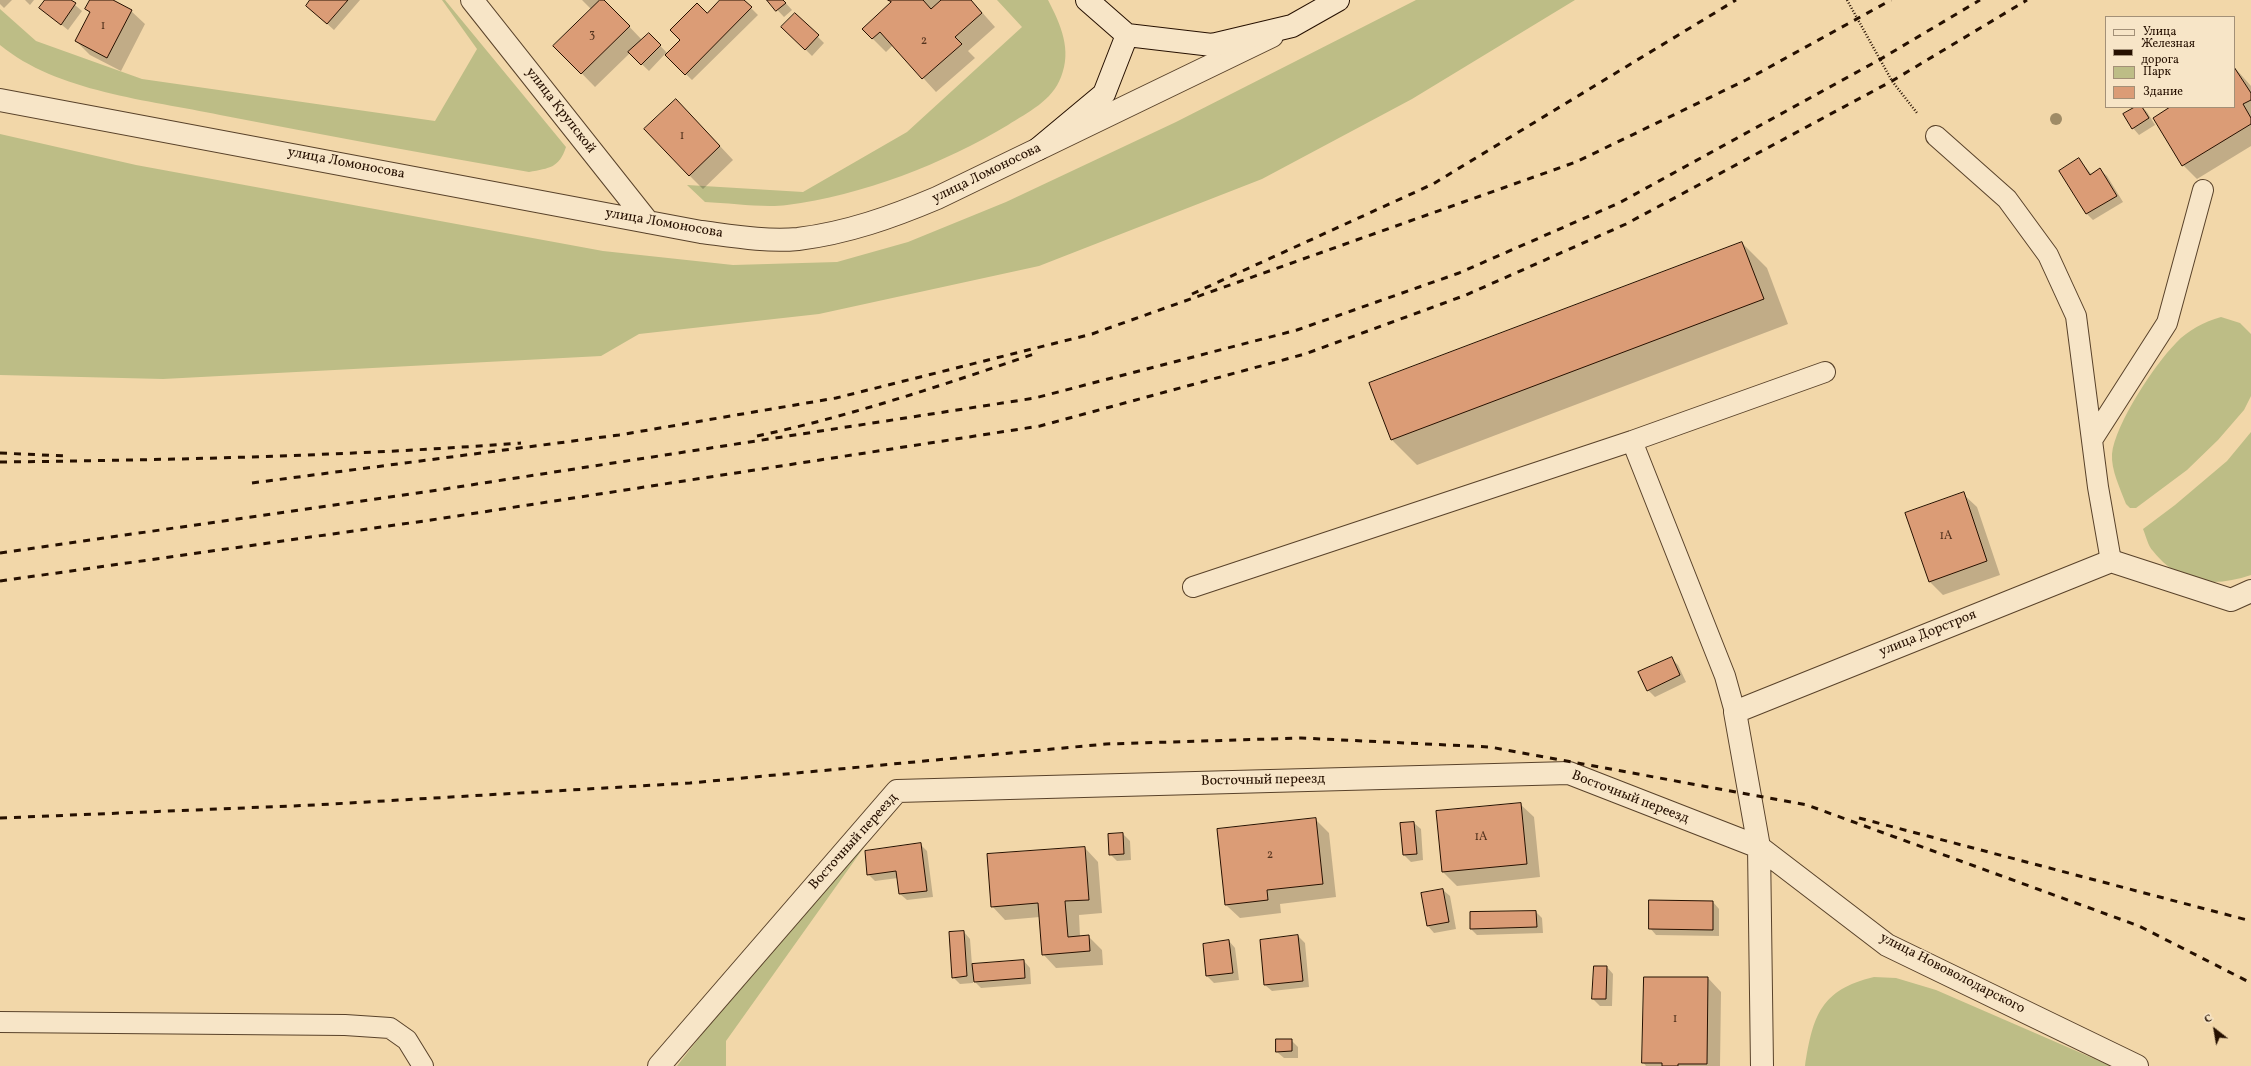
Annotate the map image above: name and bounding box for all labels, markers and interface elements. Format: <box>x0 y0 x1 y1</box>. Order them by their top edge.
legend <box>2105 16 2235 108</box>
house number: 1 <box>101 20 105 34</box>
text: Улица <box>2143 24 2176 40</box>
house number: 3 <box>589 29 595 43</box>
house number: 2 <box>921 35 927 49</box>
text: Железная дорога <box>2141 36 2195 68</box>
text: Парк <box>2143 64 2171 80</box>
street label: улица Крупской <box>521 65 599 157</box>
text: Здание <box>2143 84 2183 100</box>
house number: 1 <box>680 130 684 144</box>
street label: улица Ломоносова <box>930 140 1044 208</box>
street label: улица Ломоносова <box>286 144 406 184</box>
street label: улица Ломоносова <box>604 205 724 243</box>
house number: 1А <box>1939 530 1953 544</box>
street label: улица Дорстроя <box>1877 607 1979 661</box>
street label: Восточный переезд <box>1569 768 1691 828</box>
street label: Восточный переезд <box>1201 772 1325 790</box>
street label: Восточный переезд <box>806 790 902 894</box>
house number: 1А <box>1474 831 1488 845</box>
house number: 2 <box>1267 849 1273 863</box>
street label: улица Нововолодарского <box>1877 930 2027 1018</box>
north arrow <box>2195 1010 2235 1050</box>
text: С <box>2202 1011 2215 1028</box>
house number: 1 <box>1673 1013 1677 1027</box>

